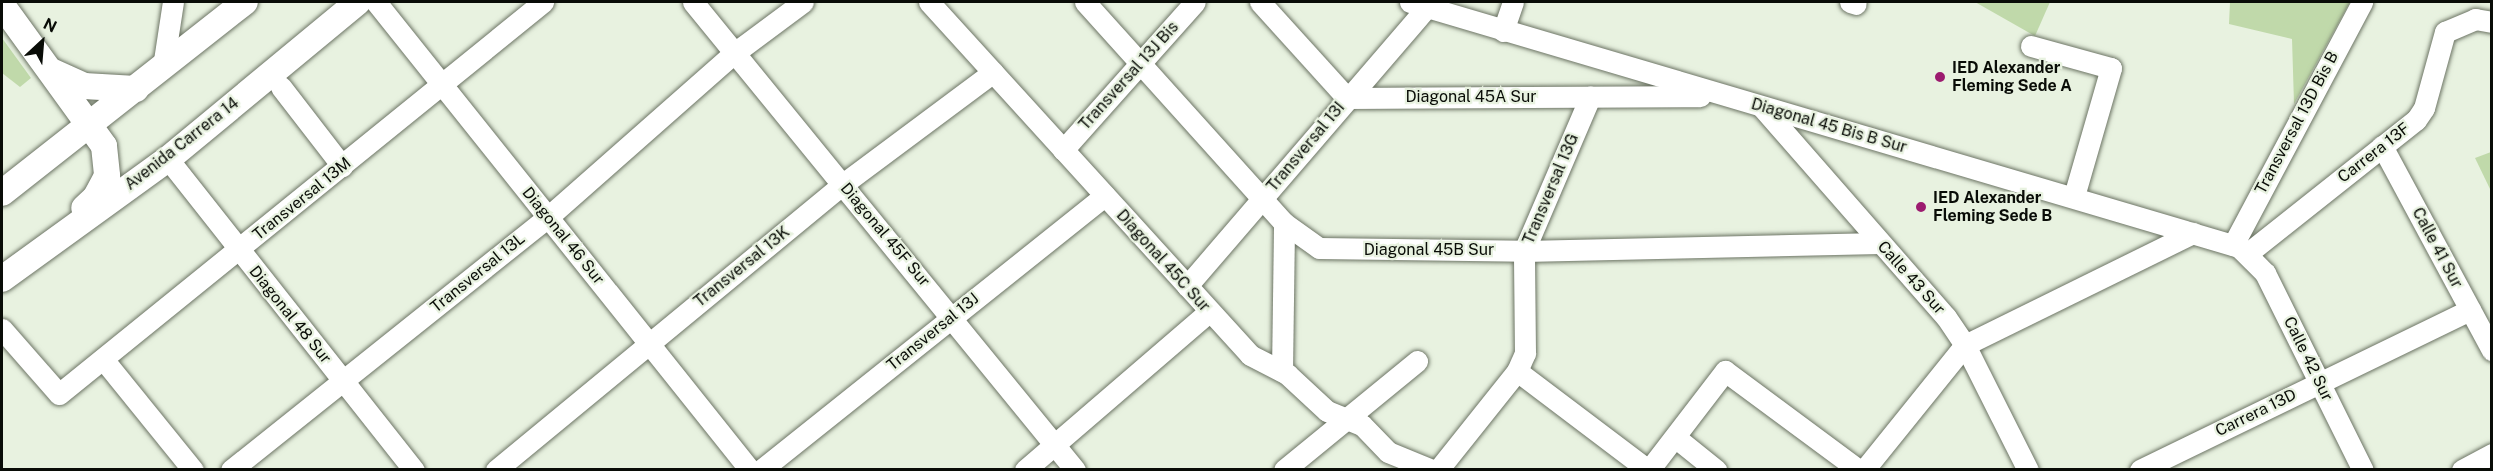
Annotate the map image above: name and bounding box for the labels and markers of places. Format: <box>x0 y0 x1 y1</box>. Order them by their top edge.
place label: IED Alexander Fleming Sede A <box>1952 58 2072 96</box>
marker: IED Alexander Fleming Sede A <box>1933 70 1947 84</box>
place label: IED Alexander Fleming Sede B <box>1933 188 2052 226</box>
marker: IED Alexander Fleming Sede B <box>1914 200 1928 214</box>

